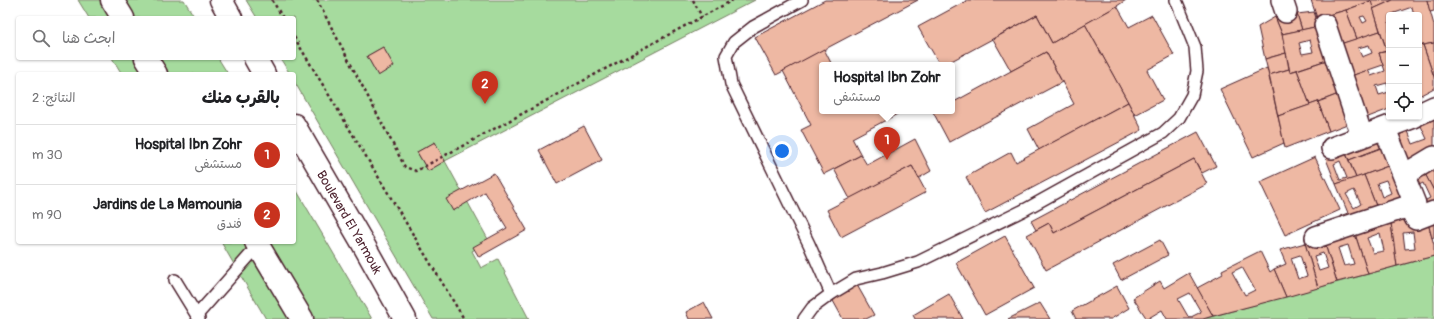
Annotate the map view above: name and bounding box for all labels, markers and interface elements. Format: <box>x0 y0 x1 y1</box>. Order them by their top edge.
map controls <box>1386 12 1422 120</box>
button: + <box>1386 12 1422 48</box>
search box <box>16 16 296 60</box>
icon: search <box>30 27 52 49</box>
text: ابحث هنا <box>62 29 115 48</box>
button: − <box>1386 48 1422 84</box>
popup <box>819 62 955 114</box>
text: Hospital Ibn Zohr <box>833 68 941 87</box>
pin: 2 <box>472 71 498 104</box>
button: locate <box>1386 84 1422 120</box>
text: بالقرب منك <box>202 87 280 108</box>
text: مستشفى <box>833 89 881 105</box>
text: النتائج: 2 <box>32 90 76 106</box>
pin: 1 <box>874 127 900 160</box>
text: Hospital Ibn Zohr <box>135 135 242 154</box>
your location <box>772 141 792 161</box>
text: 30 m <box>32 147 63 163</box>
text: 1 <box>264 147 270 163</box>
text: مستشفى <box>194 156 242 172</box>
street label: Boulevard El Yarmouk <box>313 168 386 278</box>
text: Jardins de La Mamounia <box>93 195 242 214</box>
text: 90 m <box>32 207 62 223</box>
text: 2 <box>263 207 271 223</box>
text: فندق <box>217 216 242 232</box>

